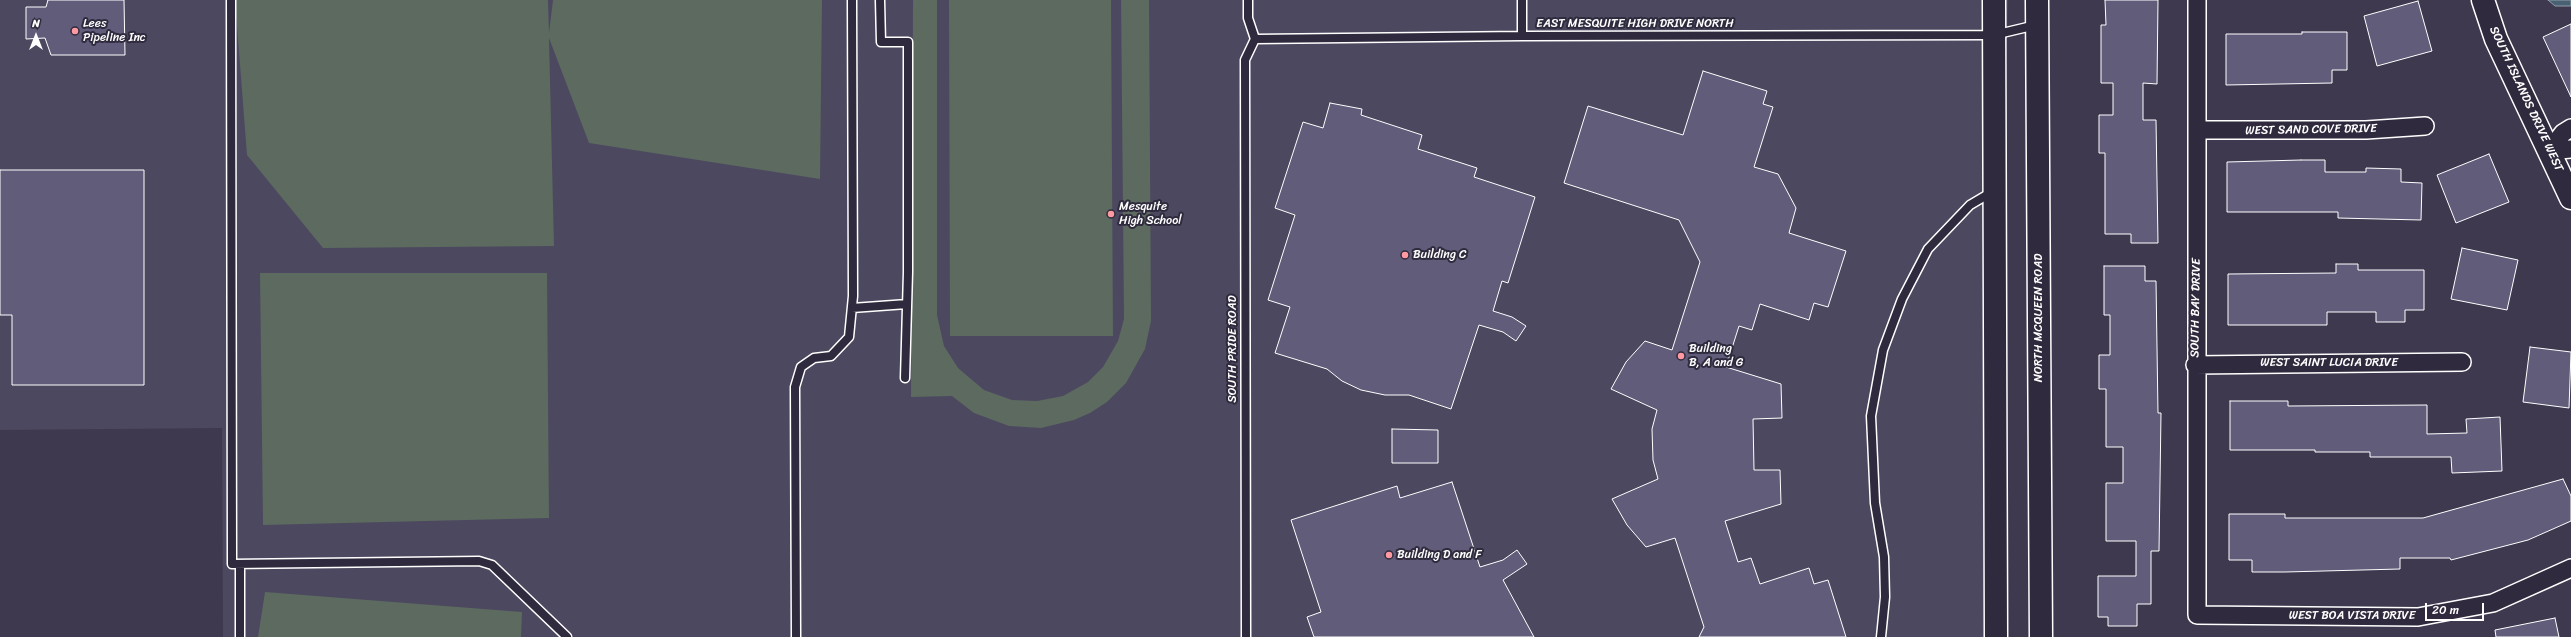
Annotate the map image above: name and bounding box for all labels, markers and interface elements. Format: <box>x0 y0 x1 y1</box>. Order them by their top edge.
text: N <box>32 14 40 33</box>
north arrow <box>16 16 56 56</box>
place label: Lees Pipeline Inc <box>83 17 146 45</box>
street label: EAST MESQUITE HIGH DRIVE NORTH <box>1536 17 1734 31</box>
street label: SOUTH ISLANDS DRIVE WEST <box>2486 24 2566 174</box>
marker: Lees Pipeline Inc <box>70 26 80 36</box>
street label: WEST SAND COVE DRIVE <box>2245 122 2377 138</box>
place label: Mesquite High School <box>1119 200 1182 228</box>
marker: Mesquite High School <box>1106 209 1116 219</box>
place label: Building C <box>1413 248 1467 262</box>
marker: Building C <box>1400 250 1410 260</box>
street label: NORTH MCQUEEN ROAD <box>2032 254 2046 382</box>
street label: SOUTH BAY DRIVE <box>2188 258 2204 358</box>
street label: SOUTH PRIDE ROAD <box>1226 295 1240 403</box>
place label: Building B, A and G <box>1689 342 1743 370</box>
marker: Building B, A and G <box>1676 351 1686 361</box>
street label: WEST SAINT LUCIA DRIVE <box>2260 356 2398 370</box>
place label: Building D and F <box>1397 548 1482 562</box>
marker: Building D and F <box>1384 550 1394 560</box>
scale bar <box>2427 595 2486 621</box>
text: 20 m <box>2432 599 2459 621</box>
street label: WEST BOA VISTA DRIVE <box>2289 609 2415 623</box>

